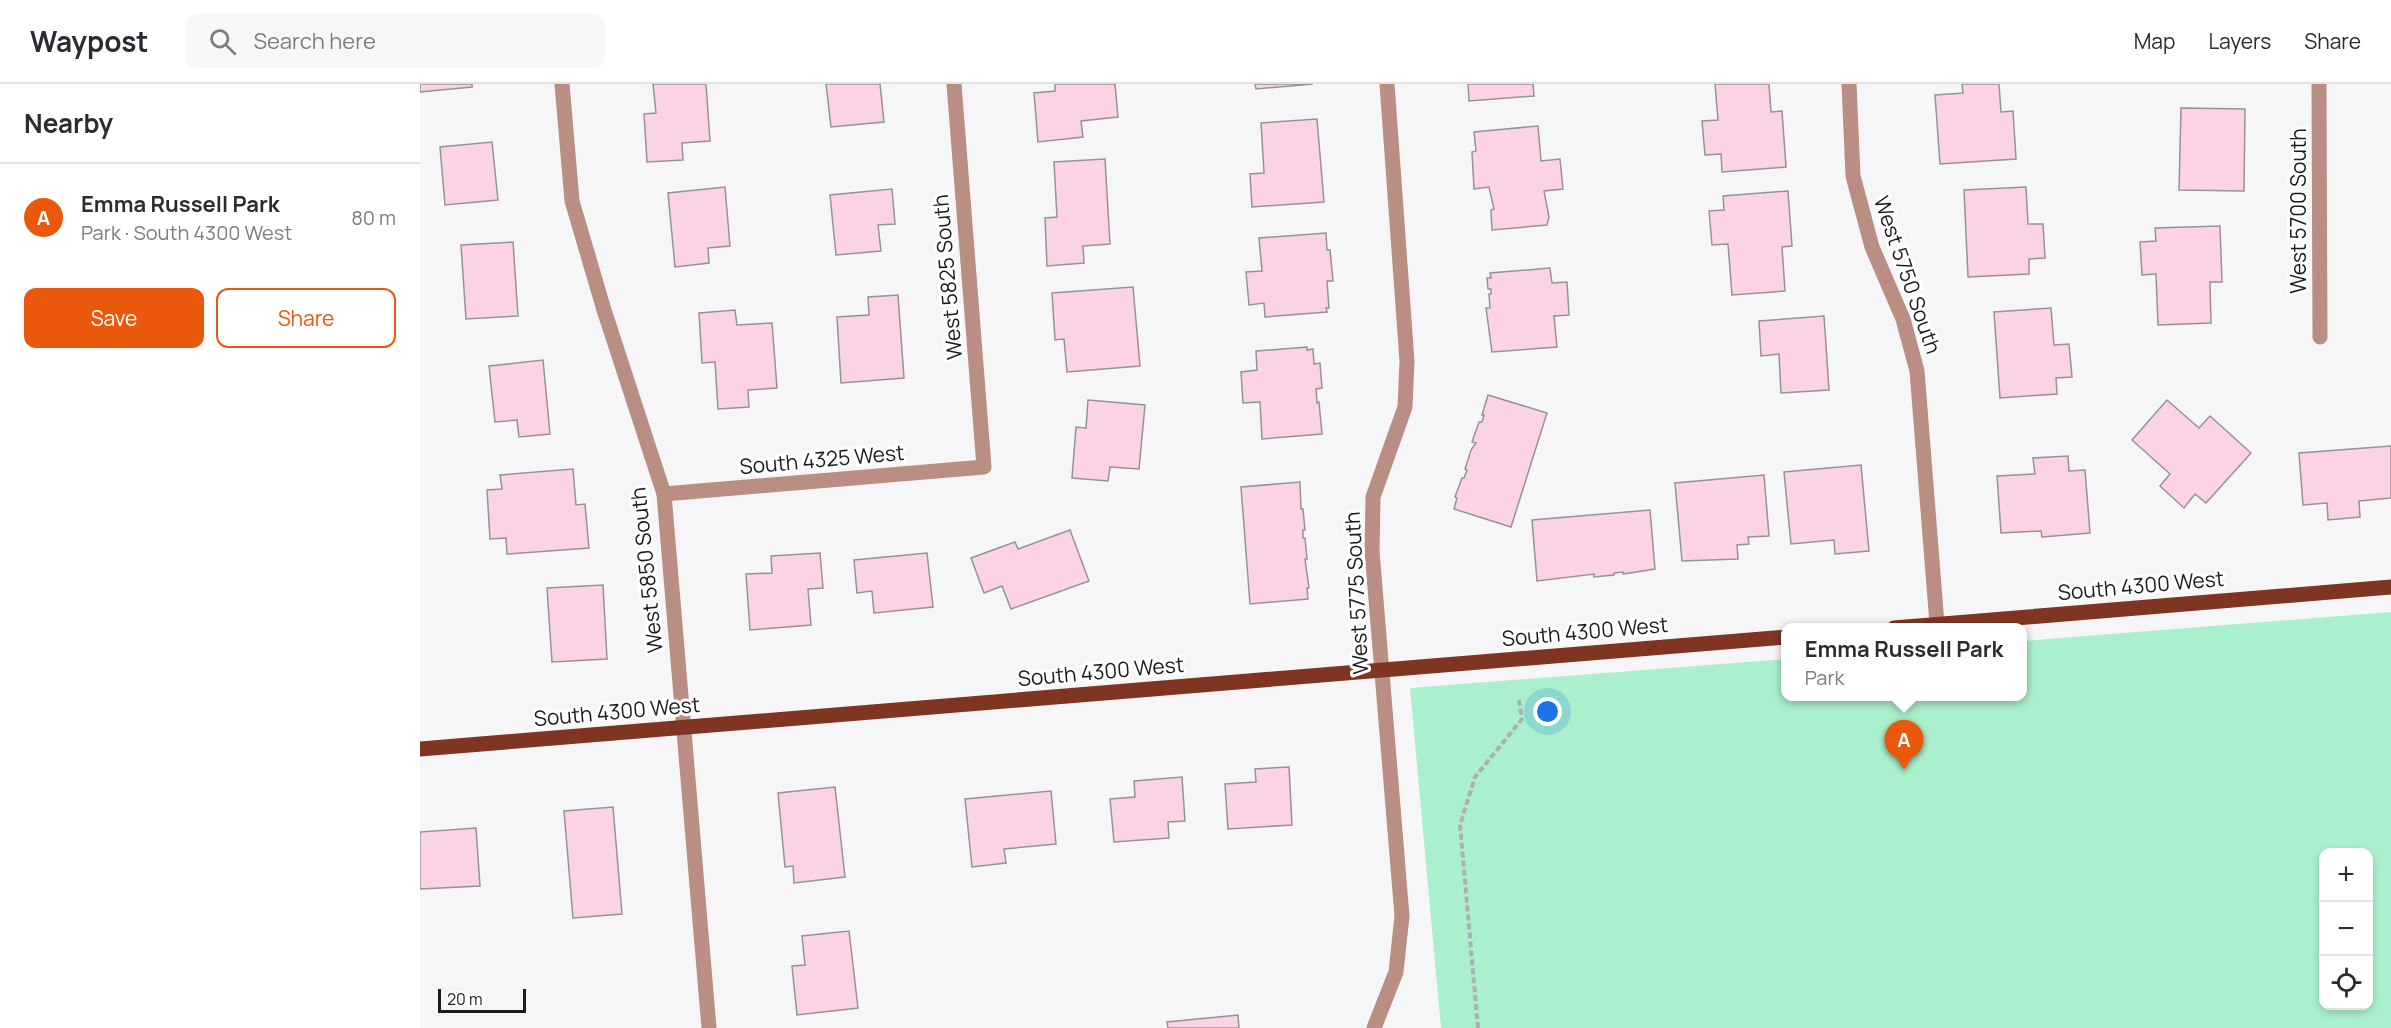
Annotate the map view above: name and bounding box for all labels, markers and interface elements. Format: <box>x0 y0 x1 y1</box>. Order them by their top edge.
search box <box>185 14 605 68</box>
text: Waypost <box>30 22 149 60</box>
icon: search <box>206 25 239 58</box>
text: Search here <box>254 26 376 56</box>
text: Map <box>2134 27 2175 55</box>
text: Layers <box>2208 27 2271 55</box>
text: Share <box>2304 27 2361 55</box>
text: Nearby <box>24 105 113 141</box>
street label: West 5700 South <box>2284 128 2312 294</box>
text: Emma Russell Park <box>81 189 280 219</box>
street label: West 5750 South <box>1868 192 1948 357</box>
street label: West 5825 South <box>926 193 968 361</box>
text: A <box>37 204 50 231</box>
text: 80 m <box>351 204 396 231</box>
text: Park · South 4300 West <box>81 219 292 246</box>
button: Save <box>24 288 204 348</box>
button: Share <box>216 288 396 348</box>
street label: South 4325 West <box>738 438 905 480</box>
street label: West 5850 South <box>623 486 669 654</box>
street label: West 5775 South <box>1338 511 1374 675</box>
street label: South 4300 West <box>2057 564 2225 606</box>
street label: South 4300 West <box>1501 610 1669 652</box>
popup <box>1781 623 2027 701</box>
text: Emma Russell Park <box>1805 634 2003 664</box>
street label: South 4300 West <box>1017 650 1185 692</box>
text: Park <box>1805 664 1845 691</box>
street label: South 4300 West <box>533 690 701 732</box>
your location <box>1533 697 1562 726</box>
pin: A <box>1884 720 1924 770</box>
map controls <box>2319 848 2373 1010</box>
button: + <box>2319 848 2373 902</box>
button: − <box>2319 902 2373 956</box>
button: locate <box>2319 956 2373 1010</box>
scale bar <box>438 986 526 1014</box>
text: 20 m <box>447 988 483 1010</box>

